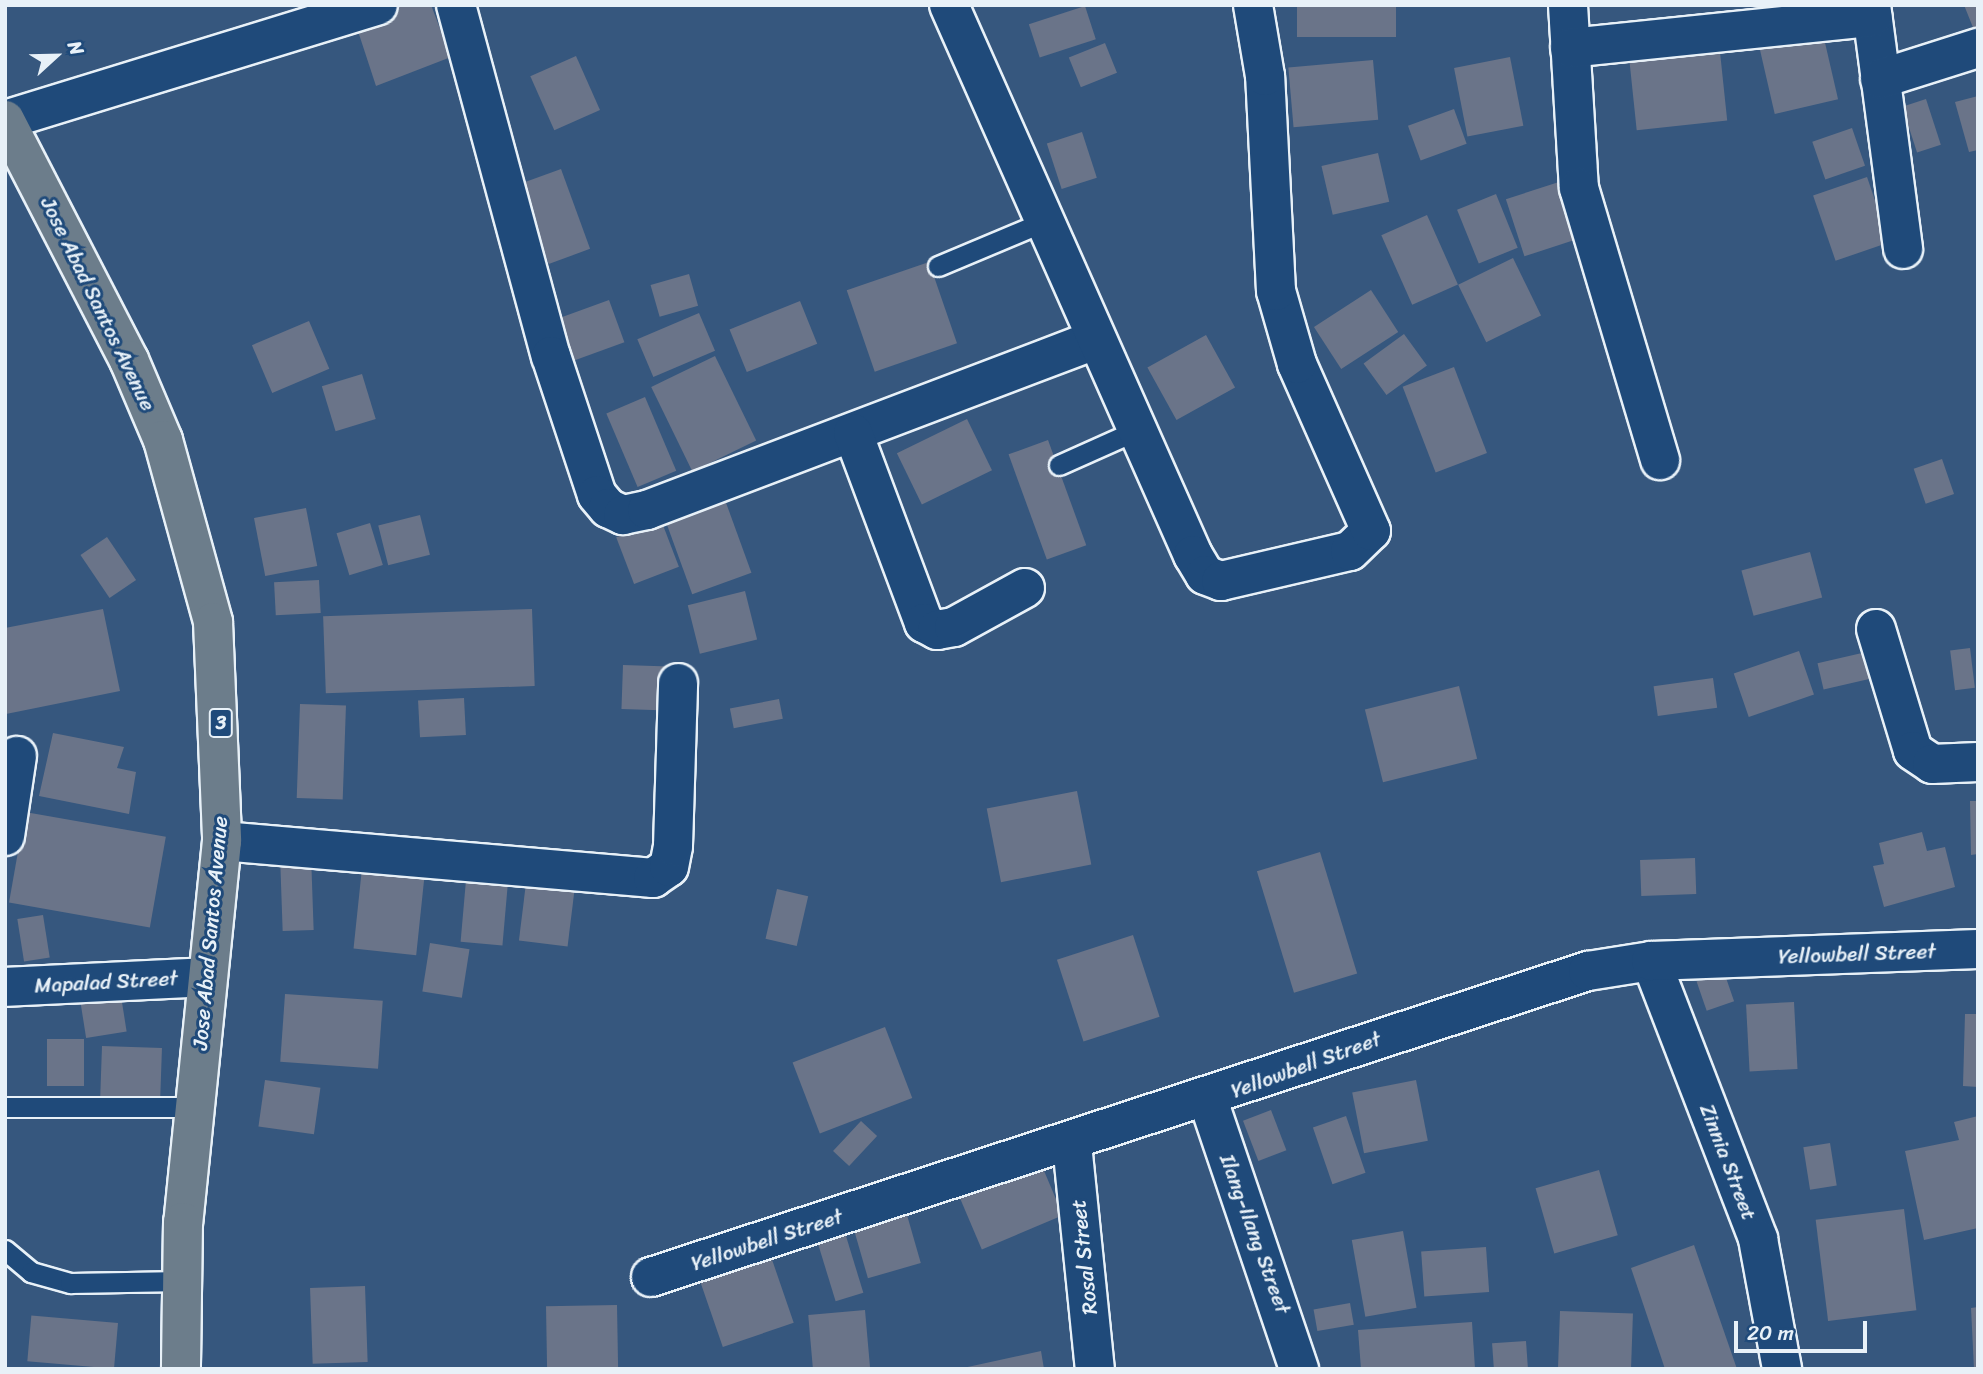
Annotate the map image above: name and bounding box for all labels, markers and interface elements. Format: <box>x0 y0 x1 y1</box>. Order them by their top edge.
north arrow <box>21 21 91 91</box>
text: N <box>58 36 94 60</box>
street label: Jose Abad Santos Avenue <box>35 193 161 415</box>
road number: 3 <box>209 708 233 738</box>
street label: Jose Abad Santos Avenue <box>187 815 233 1051</box>
street label: Yellowbell Street <box>1778 939 1936 969</box>
street label: Mapalad Street <box>34 966 178 998</box>
street label: Yellowbell Street <box>1228 1026 1384 1104</box>
street label: Zinnia Street <box>1694 1100 1762 1224</box>
street label: Ilang-Ilang Street <box>1214 1151 1296 1317</box>
street label: Rosal Street <box>1065 1198 1103 1316</box>
street label: Yellowbell Street <box>688 1204 846 1276</box>
scale bar <box>1738 1308 1871 1352</box>
text: 20 m <box>1747 1314 1794 1352</box>

